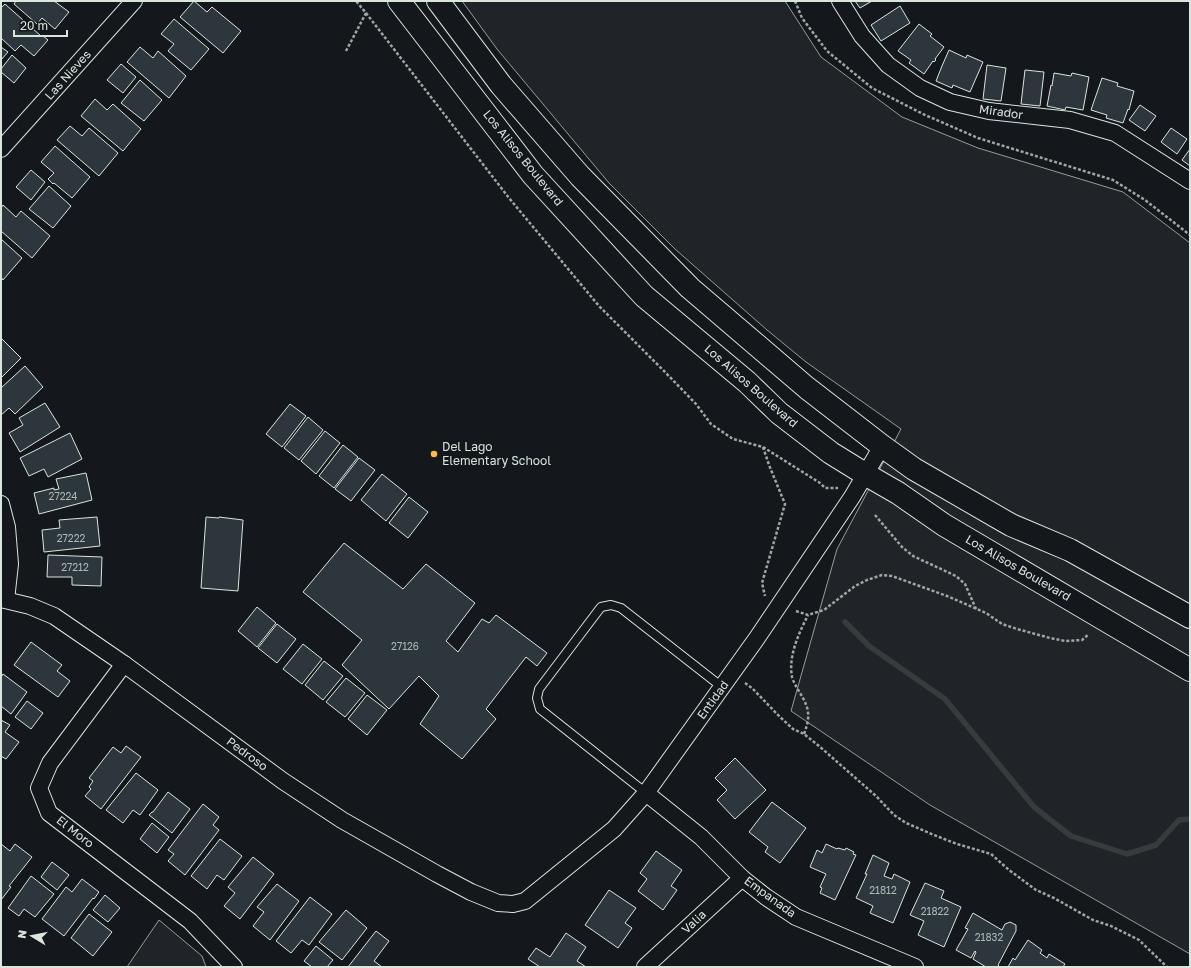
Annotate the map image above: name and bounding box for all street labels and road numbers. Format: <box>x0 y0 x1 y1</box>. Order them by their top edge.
street label: Las Nieves <box>41 47 94 103</box>
street label: Mirador <box>978 101 1024 122</box>
street label: Los Alisos Boulevard <box>480 107 567 209</box>
street label: Los Alisos Boulevard <box>701 341 801 430</box>
street label: Los Alisos Boulevard <box>963 531 1074 604</box>
street label: Entidad <box>694 677 732 722</box>
street label: Pedroso <box>224 734 271 774</box>
street label: El Moro <box>54 812 97 851</box>
street label: Empanada <box>741 873 799 920</box>
street label: Valia <box>678 907 709 937</box>

